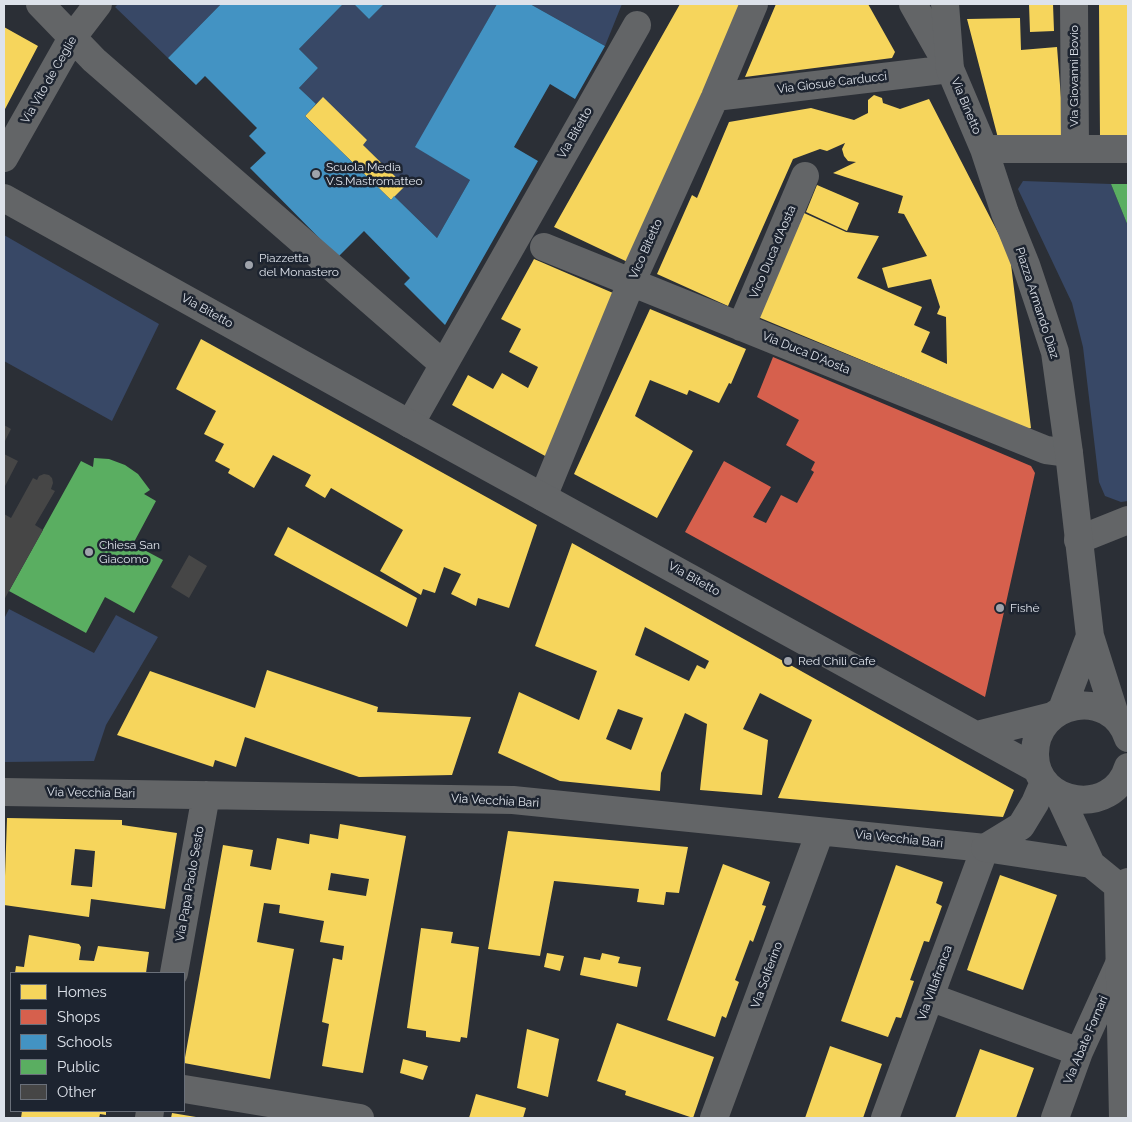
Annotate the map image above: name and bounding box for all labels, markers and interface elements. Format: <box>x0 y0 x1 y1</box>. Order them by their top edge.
street label: Via Giovanni Bovio <box>1067 25 1081 127</box>
street label: Via Vito de Ceglie <box>18 34 80 126</box>
street label: Via Giosuè Carducci <box>776 69 888 97</box>
street label: Via Binetto <box>948 76 984 136</box>
street label: Via Bitetto <box>555 105 595 161</box>
place label: Scuola Media V.S.Mastromatteo <box>326 160 423 188</box>
marker: Scuola Media V.S.Mastromatteo <box>310 168 322 180</box>
street label: Vico Duca d'Aosta <box>747 203 799 301</box>
street label: Vico Bitetto <box>626 217 666 281</box>
street label: Piazza Armando Diaz <box>1012 246 1062 360</box>
place label: Piazzetta del Monastero <box>259 251 339 279</box>
marker: Piazzetta del Monastero <box>243 259 255 271</box>
street label: Via Bitetto <box>179 291 235 331</box>
street label: Via Duca D'Aosta <box>760 329 852 377</box>
place label: Chiesa San Giacomo <box>99 538 160 566</box>
marker: Chiesa San Giacomo <box>83 546 95 558</box>
street label: Via Bitetto <box>666 559 722 599</box>
place label: Fishè <box>1010 601 1040 615</box>
marker: Fishè <box>994 602 1006 614</box>
place label: Red Chili Cafe <box>798 654 876 668</box>
marker: Red Chili Cafe <box>782 655 794 667</box>
street label: Via Vecchia Bari <box>47 785 135 801</box>
street label: Via Vecchia Bari <box>450 791 540 811</box>
street label: Via Papa Paolo Sesto <box>173 825 207 943</box>
street label: Via Vecchia Bari <box>854 827 944 851</box>
street label: Via Solferino <box>748 940 786 1010</box>
street label: Via Villafranca <box>915 943 955 1023</box>
legend <box>10 972 185 1112</box>
text: Homes <box>57 983 107 1001</box>
street label: Via Abate Fornari <box>1061 994 1111 1086</box>
text: Shops <box>57 1008 100 1026</box>
text: Schools <box>57 1033 112 1051</box>
text: Public <box>57 1058 100 1076</box>
text: Other <box>57 1083 96 1101</box>

